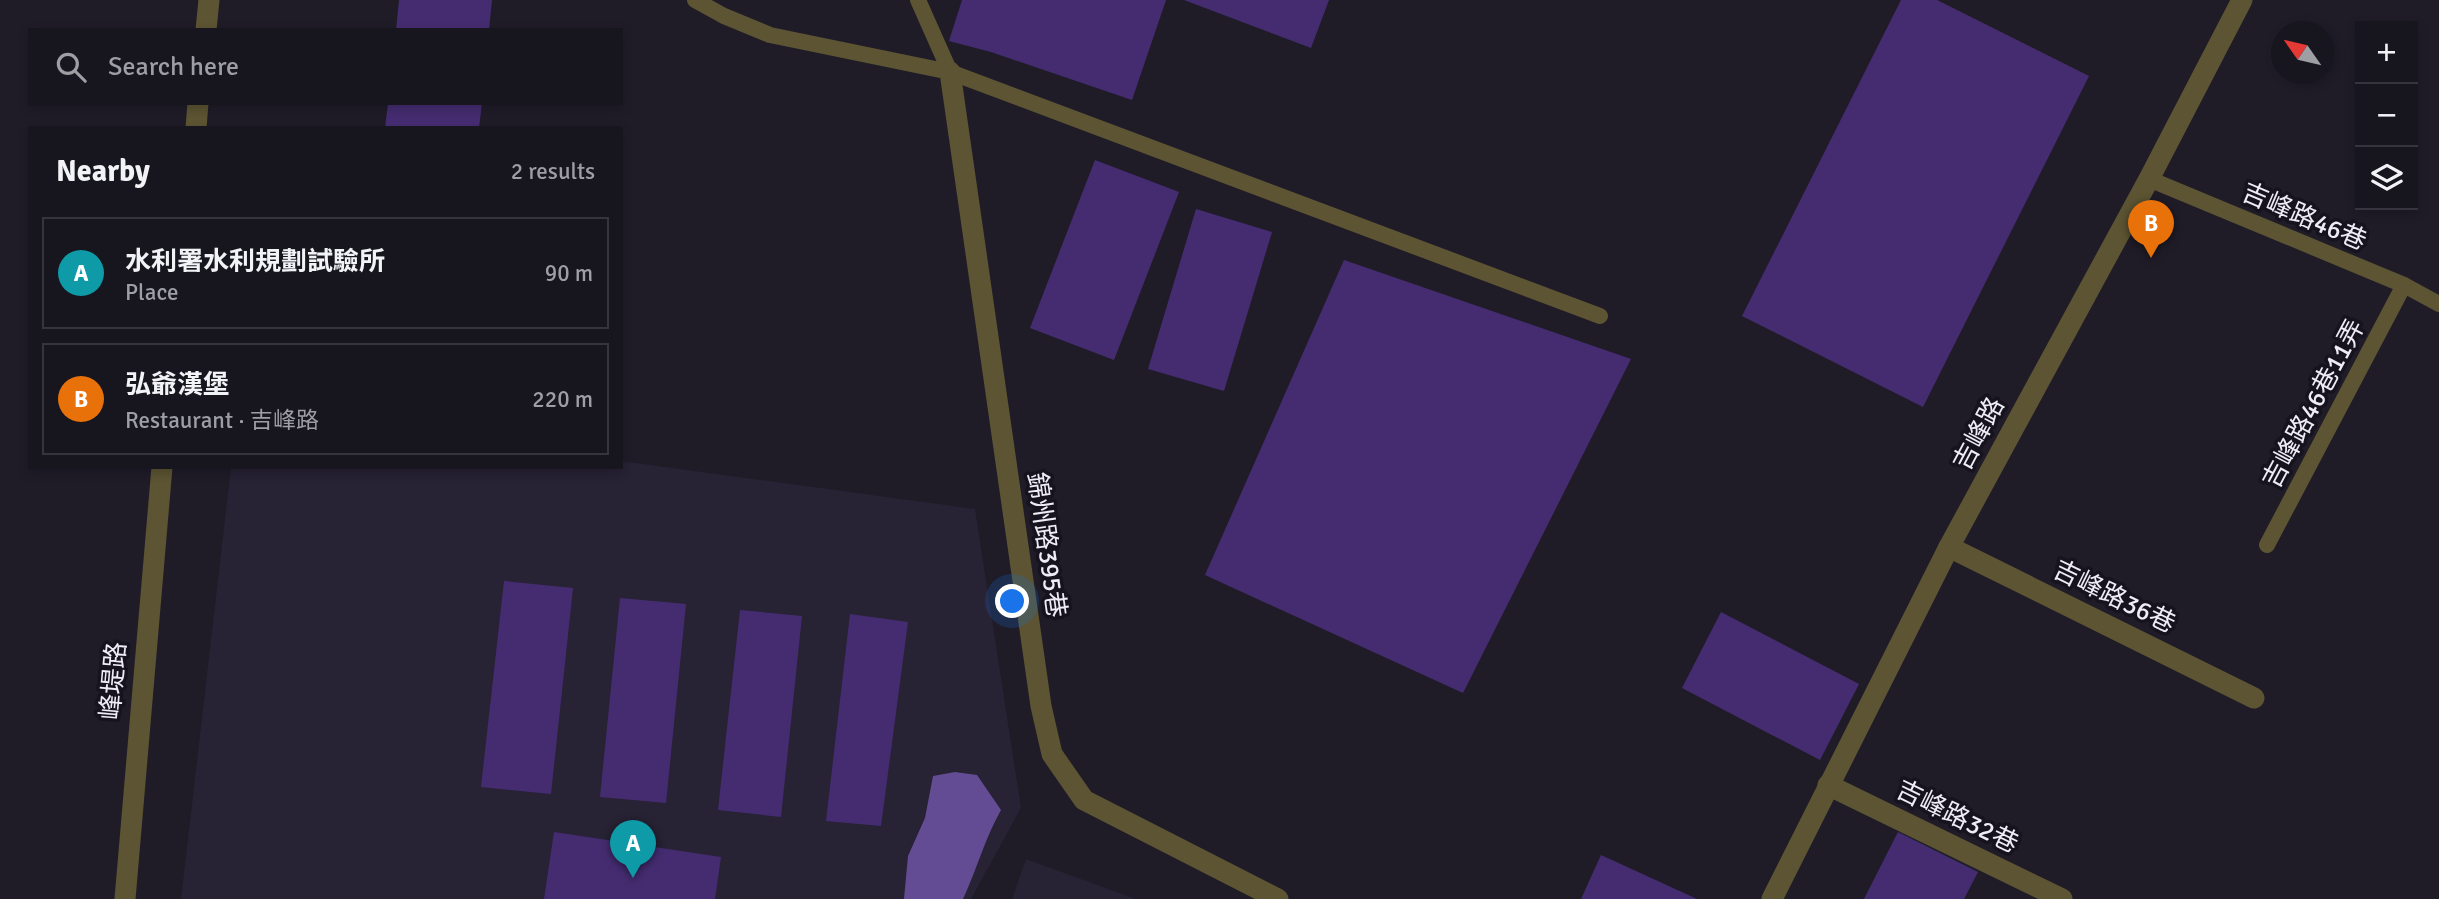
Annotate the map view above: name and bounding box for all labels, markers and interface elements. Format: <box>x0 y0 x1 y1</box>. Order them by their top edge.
north arrow <box>2271 21 2334 84</box>
map controls <box>2355 21 2418 210</box>
button: + <box>2355 21 2418 84</box>
search box <box>28 28 623 105</box>
icon: search <box>52 48 90 86</box>
text: Search here <box>108 51 239 83</box>
button: − <box>2355 84 2418 147</box>
button: layers <box>2355 147 2418 210</box>
text: Nearby <box>56 153 150 190</box>
text: 2 results <box>511 157 595 186</box>
street label: 吉峰路46巷 <box>2237 176 2371 258</box>
pin: B <box>2128 200 2174 258</box>
text: 水利署水利規劃試驗所 <box>125 246 385 278</box>
text: A <box>74 259 88 288</box>
text: 90 m <box>545 259 593 288</box>
text: Place <box>125 278 179 307</box>
street label: 吉峰路46巷11弄 <box>2256 314 2372 494</box>
text: 弘爺漢堡 <box>125 369 229 401</box>
text: B <box>74 385 88 414</box>
text: 220 m <box>532 385 593 414</box>
street label: 吉峰路 <box>1947 392 2011 476</box>
text: Restaurant · 吉峰路 <box>125 406 319 435</box>
street label: 錦州路395巷 <box>1020 470 1072 620</box>
street label: 吉峰路36巷 <box>2048 554 2180 640</box>
your location <box>995 584 1029 618</box>
street label: 峰堤路 <box>95 641 133 721</box>
street label: 吉峰路32巷 <box>1891 774 2023 860</box>
pin: A <box>610 820 656 878</box>

